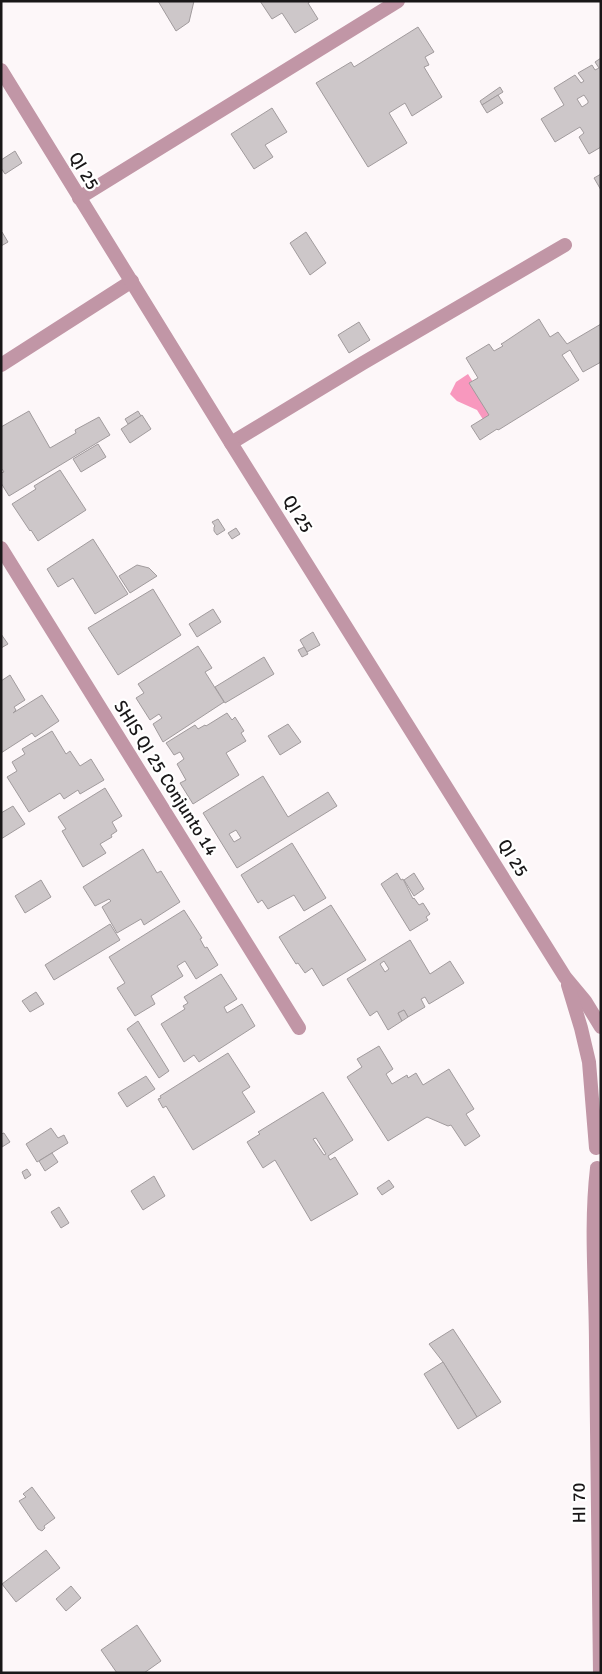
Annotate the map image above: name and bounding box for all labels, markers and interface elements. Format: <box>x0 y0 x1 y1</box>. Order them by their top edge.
street label: QI 25 <box>64 148 104 194</box>
street label: QI 25 <box>278 491 318 537</box>
street label: SHIS QI 25 Conjunto 14 <box>109 696 223 860</box>
street label: QI 25 <box>493 835 533 881</box>
street label: HI 70 <box>568 1482 590 1524</box>

